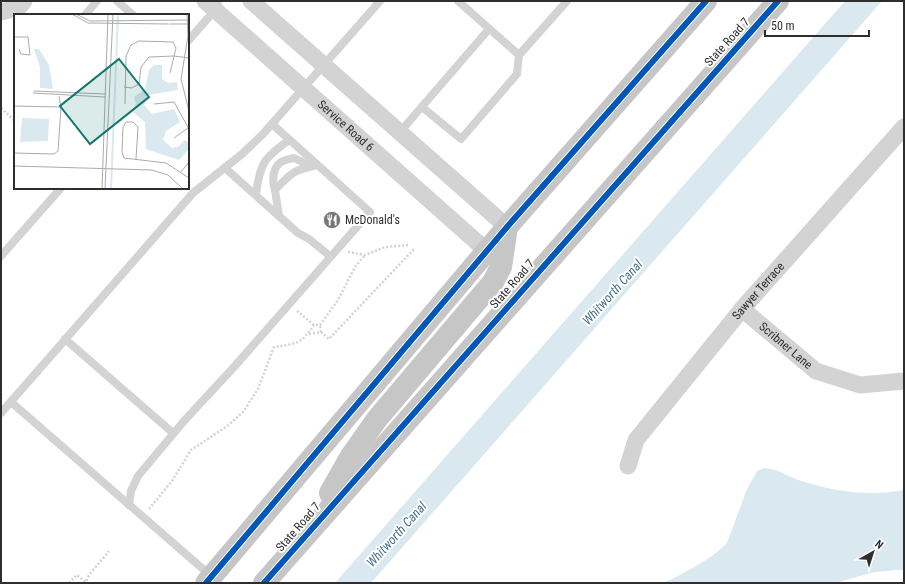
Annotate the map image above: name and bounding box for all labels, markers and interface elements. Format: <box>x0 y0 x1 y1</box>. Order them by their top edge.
scale bar <box>765 12 869 38</box>
inset map <box>14 14 189 189</box>
street label: State Road 7 <box>702 15 752 69</box>
text: 50 m <box>771 19 795 33</box>
street label: Service Road 6 <box>315 97 377 154</box>
restaurant icon: McDonald's <box>322 210 342 230</box>
place label: McDonald's <box>345 213 400 227</box>
water label: Whitworth Canal <box>579 256 646 328</box>
street label: State Road 7 <box>487 257 537 311</box>
street label: Sawyer Terrace <box>729 259 788 322</box>
street label: Scribner Lane <box>756 319 815 372</box>
water label: Whitworth Canal <box>363 498 430 570</box>
street label: State Road 7 <box>273 500 323 554</box>
north arrow <box>853 532 893 572</box>
text: N <box>872 537 886 552</box>

